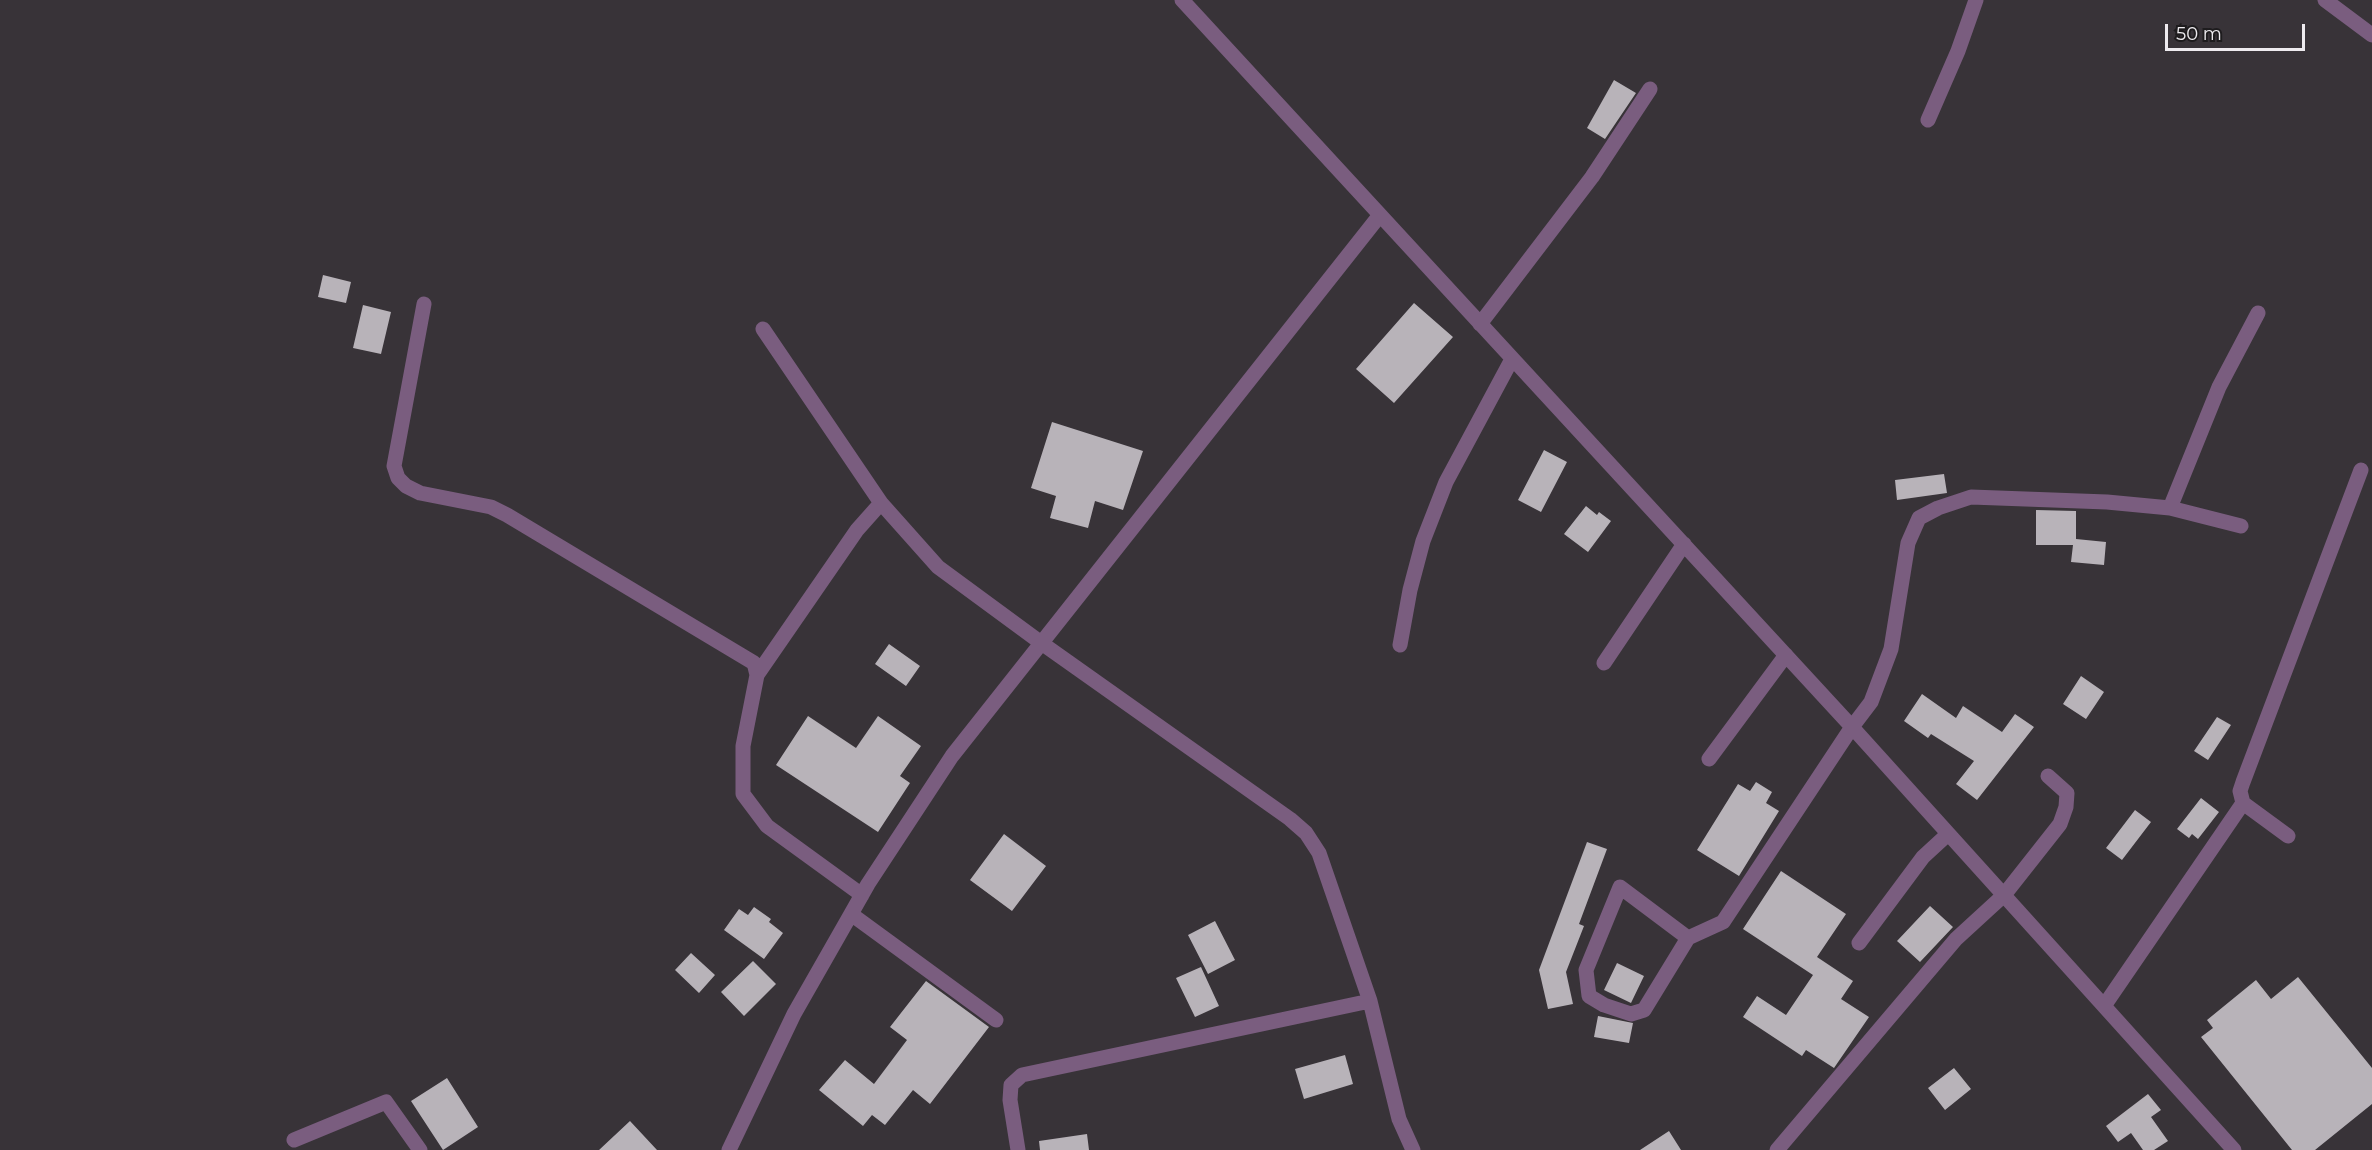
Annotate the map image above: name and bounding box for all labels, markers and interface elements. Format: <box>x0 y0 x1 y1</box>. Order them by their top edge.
scale bar <box>2168 12 2308 50</box>
text: 50 m <box>2176 23 2222 45</box>

